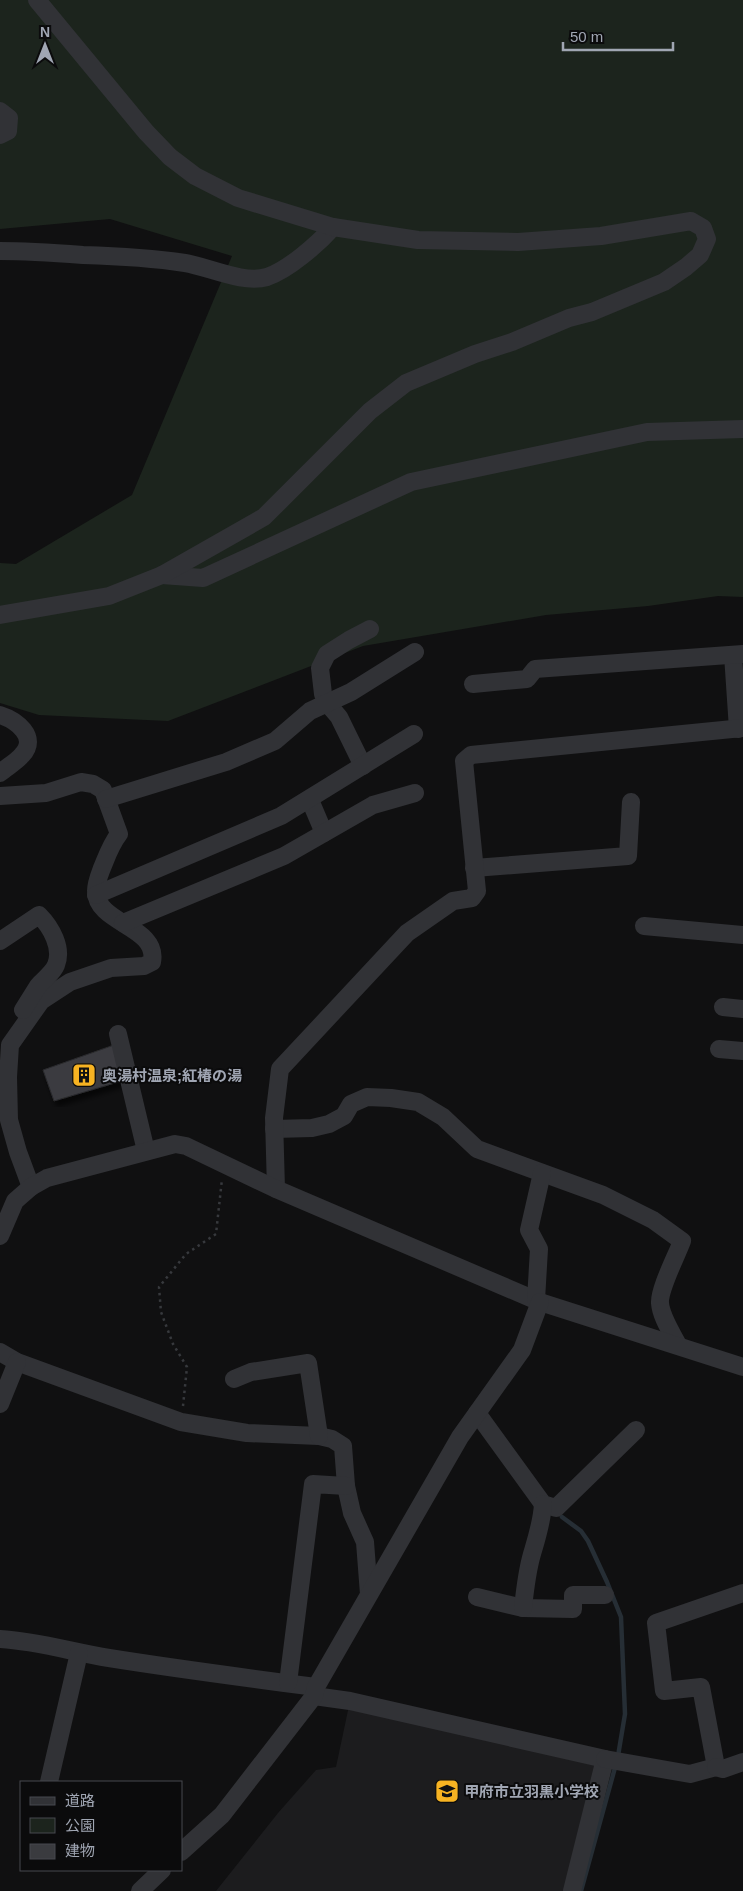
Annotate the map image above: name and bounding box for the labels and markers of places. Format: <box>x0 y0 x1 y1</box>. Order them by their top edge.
building icon: 奥湯村温泉;紅椿の湯 <box>71 1062 97 1088</box>
place label: 奥湯村温泉;紅椿の湯 <box>102 1067 242 1084</box>
school or university icon: 甲府市立羽黒小学校 <box>434 1778 460 1804</box>
place label: 甲府市立羽黒小学校 <box>464 1783 599 1800</box>

